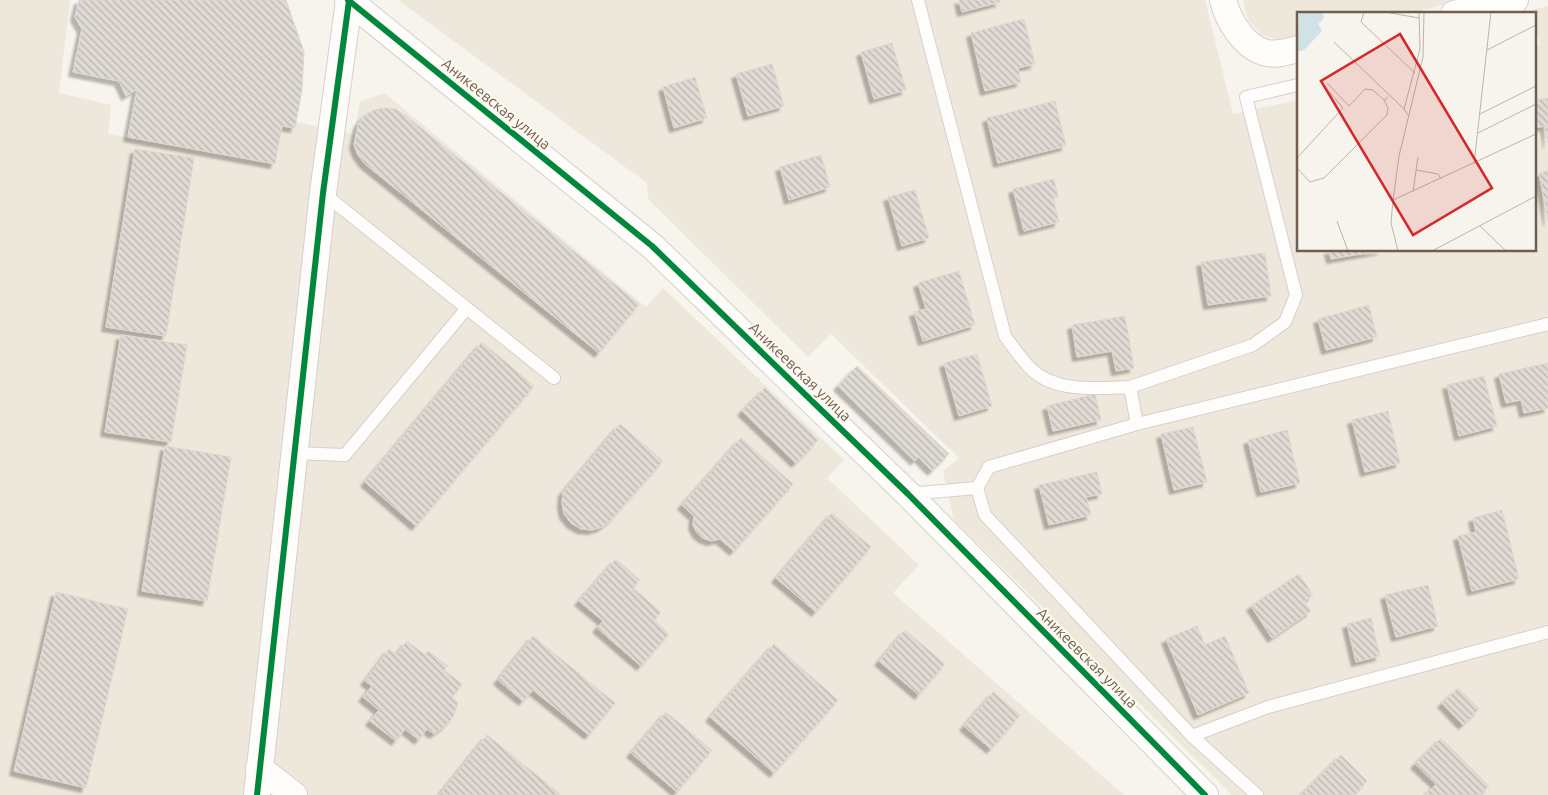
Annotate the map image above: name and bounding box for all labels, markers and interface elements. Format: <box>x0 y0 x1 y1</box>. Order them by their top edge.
inset map <box>1297 12 1536 251</box>
street label: Аникеевская улица <box>439 55 554 153</box>
street label: Аникеевская улица <box>746 319 855 425</box>
street label: Аникеевская улица <box>1034 604 1141 711</box>

